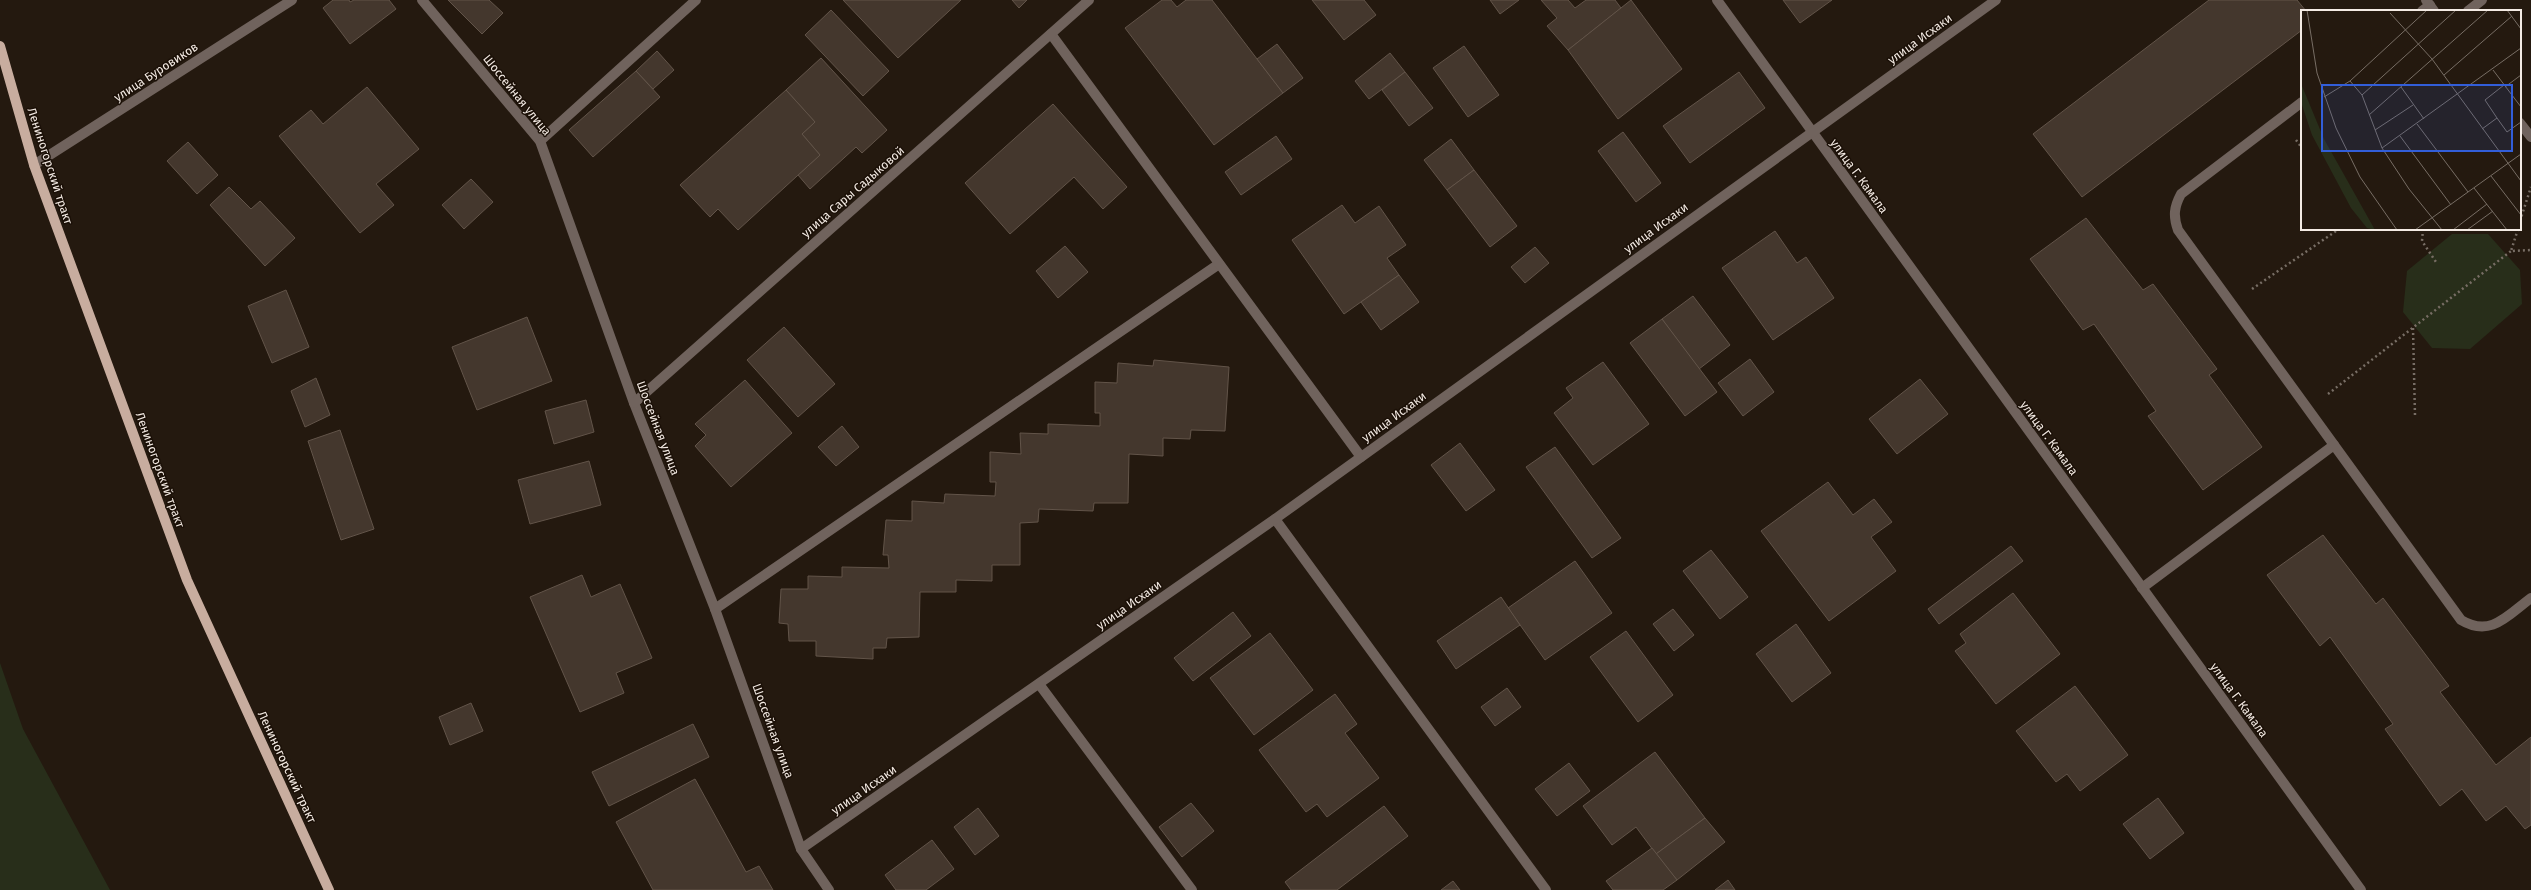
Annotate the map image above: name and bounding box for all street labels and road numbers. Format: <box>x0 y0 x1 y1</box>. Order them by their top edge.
street label: улица Исхаки <box>1885 11 1955 67</box>
street label: улица Буровиков <box>111 39 201 104</box>
street label: Шоссейная улица <box>480 52 554 138</box>
street label: Лениногорский тракт <box>24 106 76 227</box>
street label: улица Г. Камала <box>1827 136 1891 216</box>
street label: улица Сары Садыковой <box>799 144 907 240</box>
street label: улица Исхаки <box>1621 200 1691 256</box>
street label: Шоссейная улица <box>634 379 682 477</box>
street label: улица Исхаки <box>1359 389 1429 445</box>
street label: улица Г. Камала <box>2017 398 2081 478</box>
street label: Лениногорский тракт <box>133 410 188 530</box>
street label: улица Исхаки <box>1094 577 1164 633</box>
street label: улица Г. Камала <box>2207 660 2271 740</box>
street label: Шоссейная улица <box>749 682 797 780</box>
street label: Лениногорский тракт <box>255 709 319 826</box>
street label: улица Исхаки <box>829 762 899 818</box>

